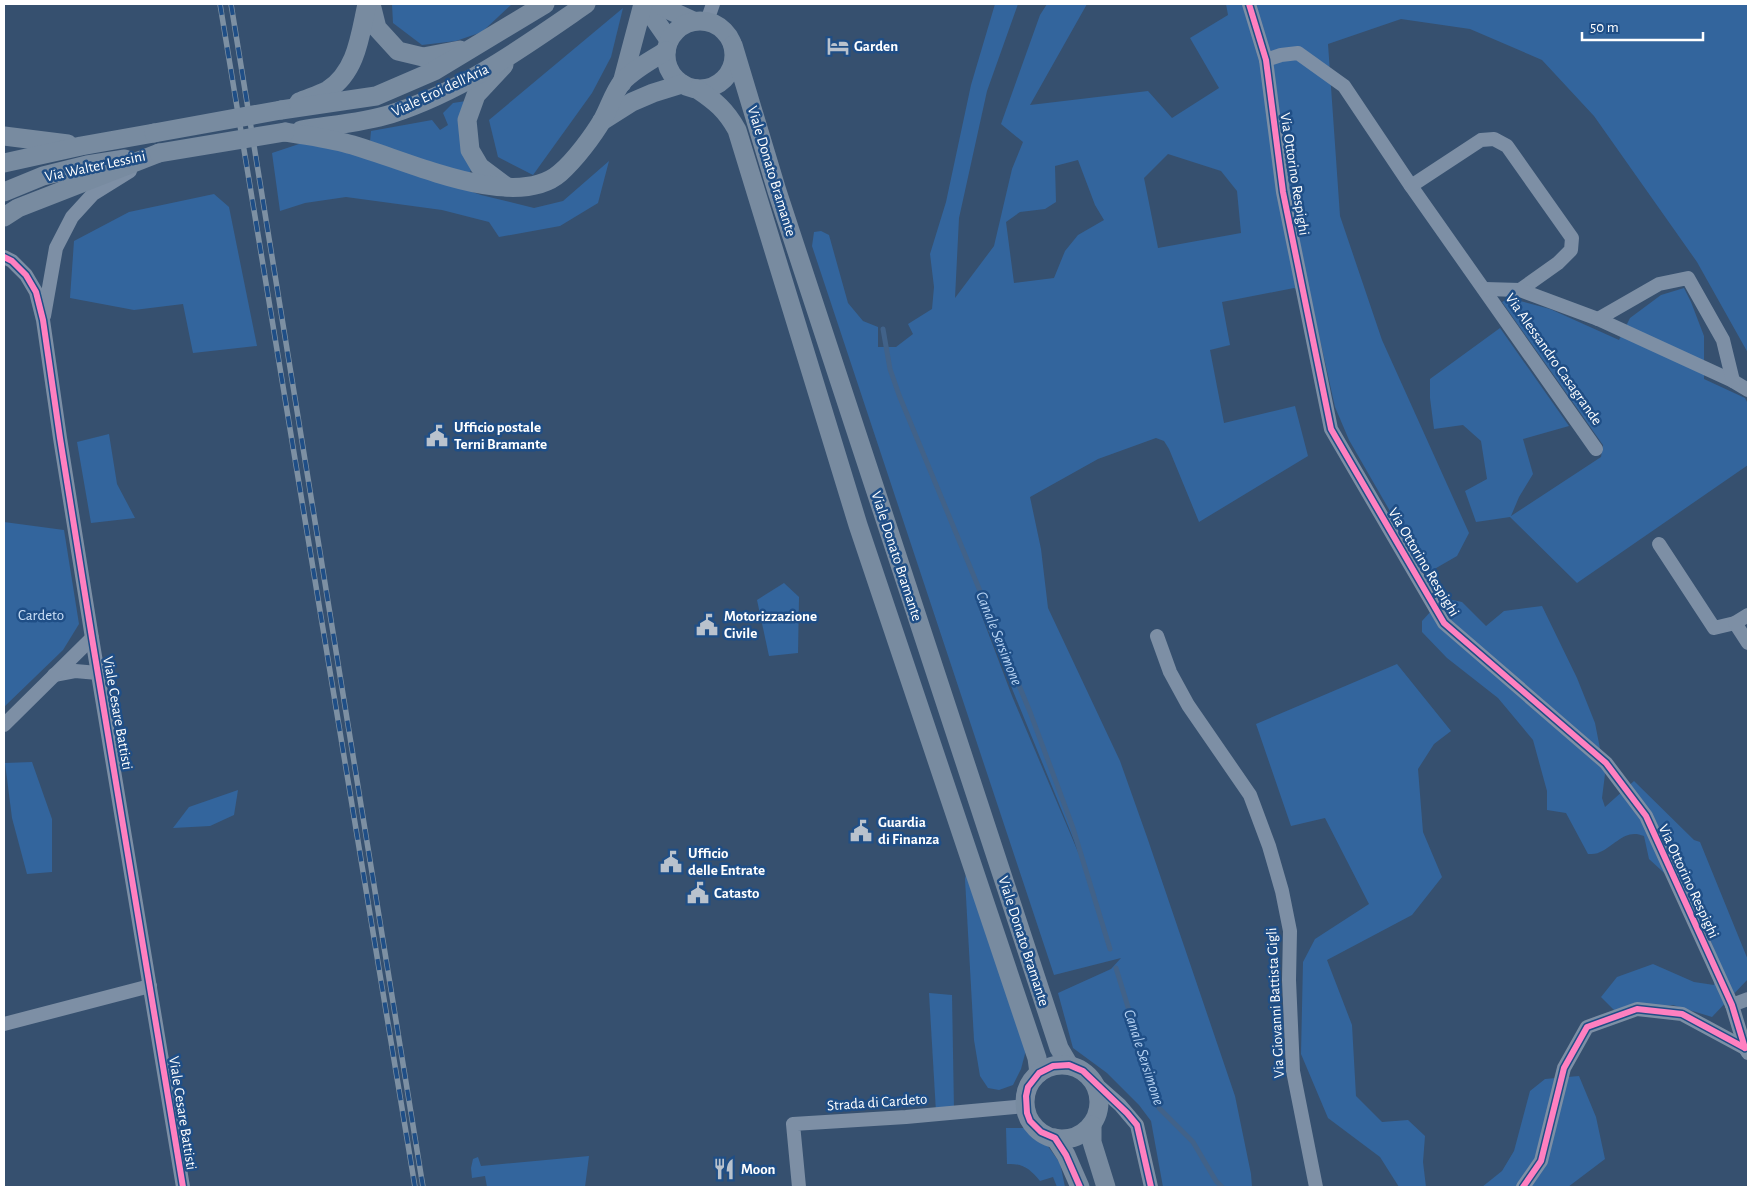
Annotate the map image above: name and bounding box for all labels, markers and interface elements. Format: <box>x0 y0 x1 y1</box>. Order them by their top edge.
scale bar <box>1582 10 1703 42</box>
text: 50 m <box>1590 20 1619 35</box>
hotel icon: Garden <box>825 33 851 59</box>
place label: Garden <box>854 39 898 54</box>
street label: Viale Eroi dell'Aria <box>389 61 491 119</box>
street label: Viale Donato Bramante <box>745 104 799 238</box>
street label: Via Ottorino Respighi <box>1277 112 1312 236</box>
street label: Via Walter Lessini <box>43 148 147 184</box>
street label: Via Alessandro Casagrande <box>1502 291 1605 428</box>
place label: Ufficio postale Terni Bramante <box>454 420 547 452</box>
public building icon: Ufficio postale Terni Bramante <box>424 423 450 449</box>
street label: Viale Donato Bramante <box>868 489 925 623</box>
street label: Via Ottorino Respighi <box>1385 505 1462 619</box>
water label: Canale Sersimone <box>973 589 1025 688</box>
park label: Cardeto <box>18 608 64 623</box>
place label: Motorizzazione Civile <box>724 609 817 641</box>
public building icon: Motorizzazione Civile <box>694 612 720 638</box>
street label: Viale Cesare Battisti <box>100 655 135 771</box>
place label: Guardia di Finanza <box>878 815 939 847</box>
public building icon: Guardia di Finanza <box>848 818 874 844</box>
street label: Via Ottorino Respighi <box>1656 822 1722 941</box>
place label: Ufficio delle Entrate <box>688 846 765 878</box>
public building icon: Ufficio delle Entrate <box>658 849 684 875</box>
street label: Viale Donato Bramante <box>995 874 1052 1008</box>
public building icon: Catasto <box>685 880 711 906</box>
place label: Catasto <box>714 886 759 901</box>
street label: Via Giovanni Battista Gigli <box>1264 927 1287 1079</box>
water label: Canale Sersimone <box>1121 1007 1167 1107</box>
street label: Viale Cesare Battisti <box>166 1055 199 1171</box>
street label: Strada di Cardeto <box>826 1092 928 1113</box>
restaurant icon: Moon <box>711 1156 737 1182</box>
place label: Moon <box>741 1162 775 1177</box>

